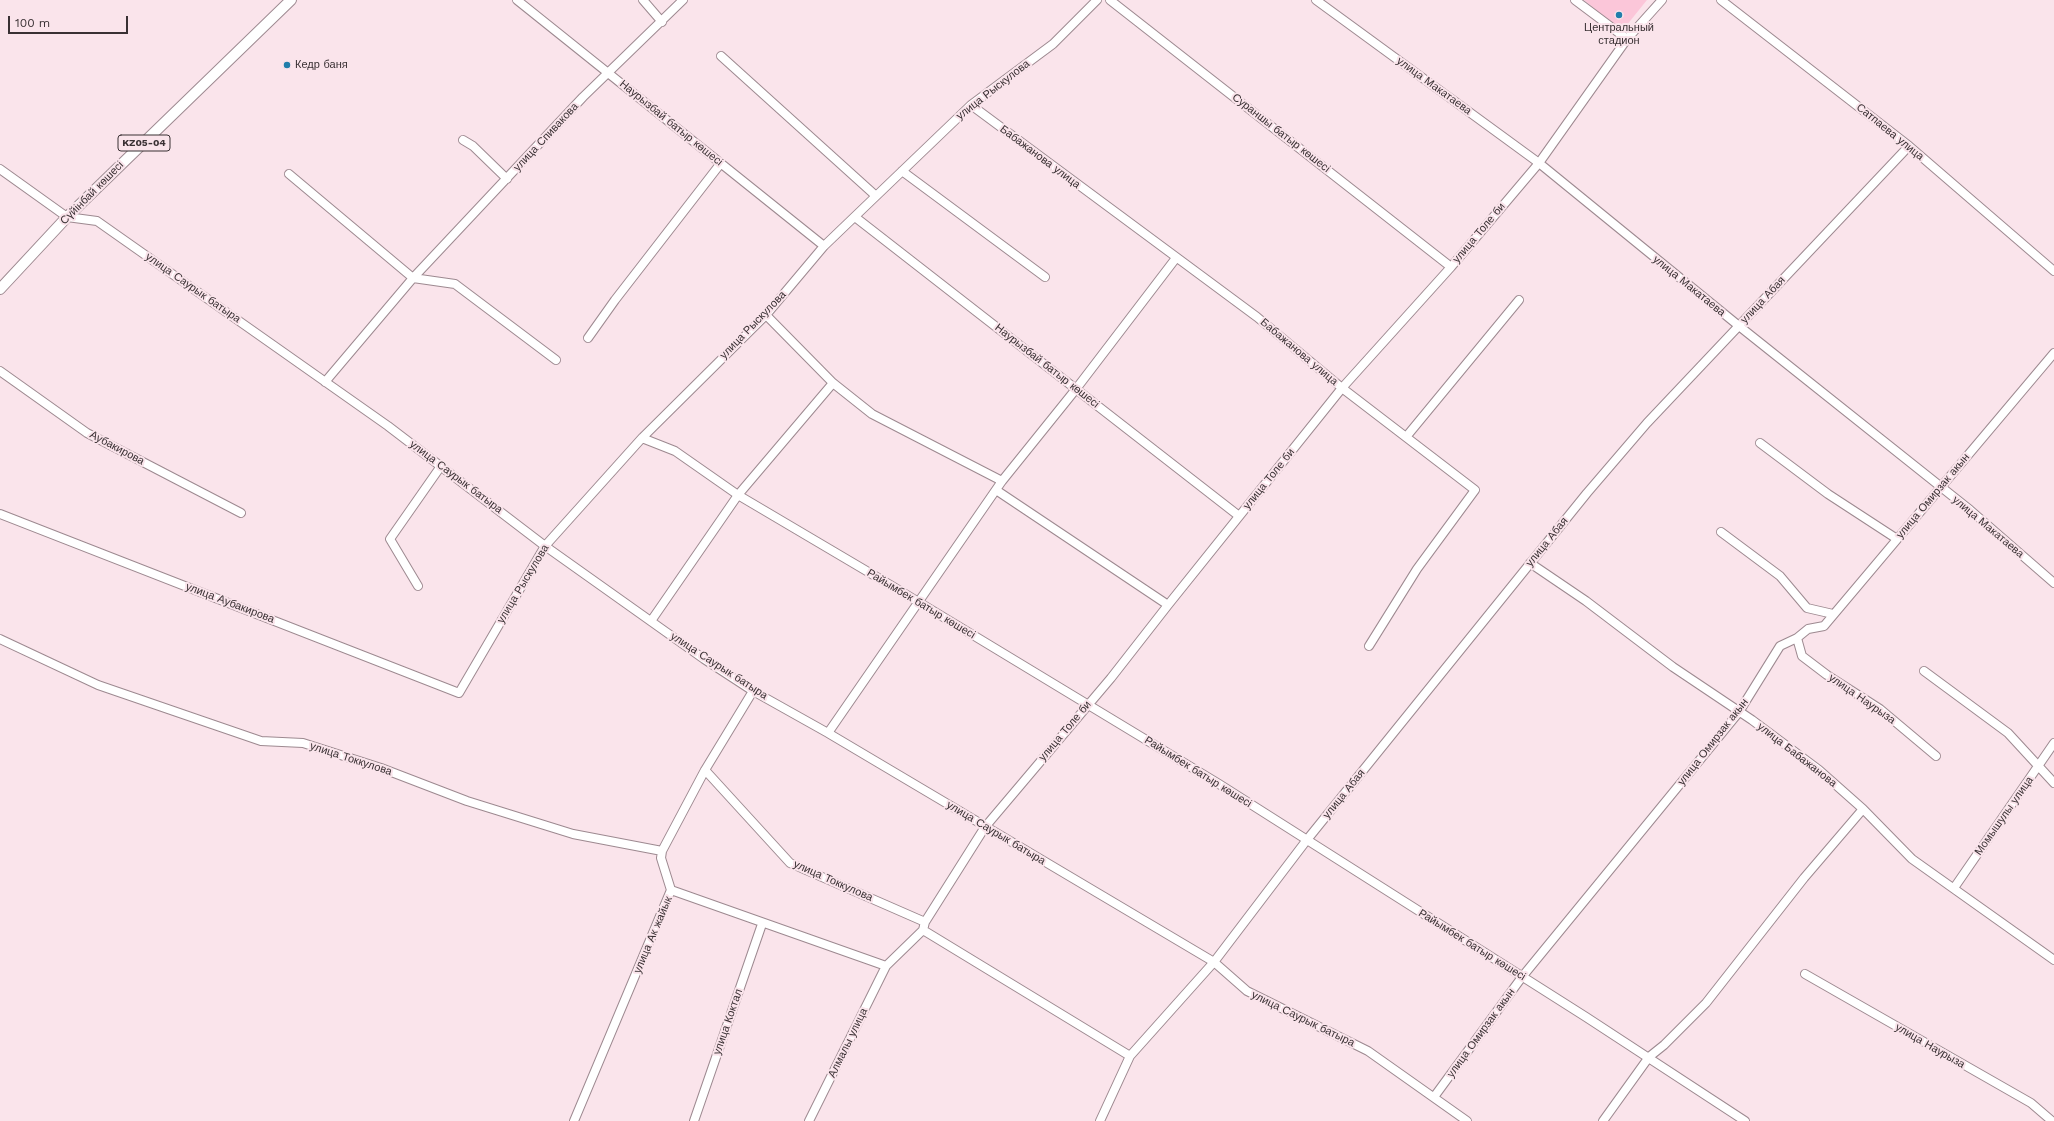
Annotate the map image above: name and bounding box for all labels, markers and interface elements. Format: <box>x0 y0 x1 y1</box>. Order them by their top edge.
scale bar <box>10 8 130 34</box>
marker: Центральный стадион <box>1614 10 1624 20</box>
text: 100 m <box>15 16 50 30</box>
place label: Центральный стадион <box>1584 21 1654 47</box>
street label: улица Макатаева <box>1394 54 1474 118</box>
street label: улица Рыскулова <box>954 57 1032 123</box>
place label: Кедр баня <box>295 58 348 72</box>
marker: Кедр баня <box>282 60 292 70</box>
street label: Наурызбай батыр көшесі <box>617 77 725 169</box>
street label: Сураншы батыр көшесі <box>1229 91 1333 175</box>
street label: улица Спивакова <box>511 100 581 174</box>
street label: Сатпаева улица <box>1854 101 1926 163</box>
street label: Бабажанова улица <box>997 123 1083 191</box>
road number: KZ05-04 <box>118 135 170 151</box>
street label: Сүйінбай көшесі <box>58 159 126 227</box>
street label: улица Толе би <box>1450 200 1508 266</box>
street label: улица Саурык батыра <box>143 250 243 326</box>
street label: улица Макатаева <box>1650 253 1728 319</box>
street label: улица Абая <box>1738 274 1788 326</box>
street label: улица Рыскулова <box>717 288 789 362</box>
street label: Бабажанова улица <box>1258 316 1340 388</box>
street label: Наурызбай батыр көшесі <box>992 321 1102 411</box>
street label: Аубакирова <box>87 428 147 468</box>
street label: улица Саурык батыра <box>407 438 505 516</box>
street label: улица Толе би <box>1240 446 1298 512</box>
street label: улица Омирзак акын <box>1894 451 1972 541</box>
street label: улица Макатаева <box>1950 493 2026 561</box>
street label: улица Абая <box>1523 515 1571 569</box>
street label: улица Рыскулова <box>494 542 552 626</box>
street label: Райымбек батыр көшесі <box>864 566 978 642</box>
street label: улица Аубакирова <box>184 580 276 626</box>
street label: улица Саурык батыра <box>668 630 770 702</box>
street label: улица Наурыза <box>1826 671 1898 727</box>
street label: улица Омирзак акын <box>1675 696 1751 788</box>
street label: улица Толе би <box>1036 698 1094 764</box>
street label: улица Бабажанова <box>1755 720 1839 790</box>
street label: Райымбек батыр көшесі <box>1142 734 1254 810</box>
street label: улица Токкулова <box>308 740 394 778</box>
street label: улица Абая <box>1320 767 1368 821</box>
street label: Момышулы улица <box>1972 774 2036 858</box>
street label: улица Саурык батыра <box>944 798 1048 868</box>
street label: улица Токкулова <box>791 858 875 904</box>
street label: улица Ак жайык <box>631 895 675 975</box>
street label: Райымбек батыр көшесі <box>1416 907 1528 983</box>
street label: улица Омирзак акын <box>1444 986 1518 1080</box>
street label: улица Коктал <box>711 987 745 1057</box>
street label: улица Саурык батыра <box>1249 988 1357 1050</box>
street label: Алмалы улица <box>825 1006 871 1080</box>
street label: улица Наурыза <box>1893 1021 1967 1071</box>

